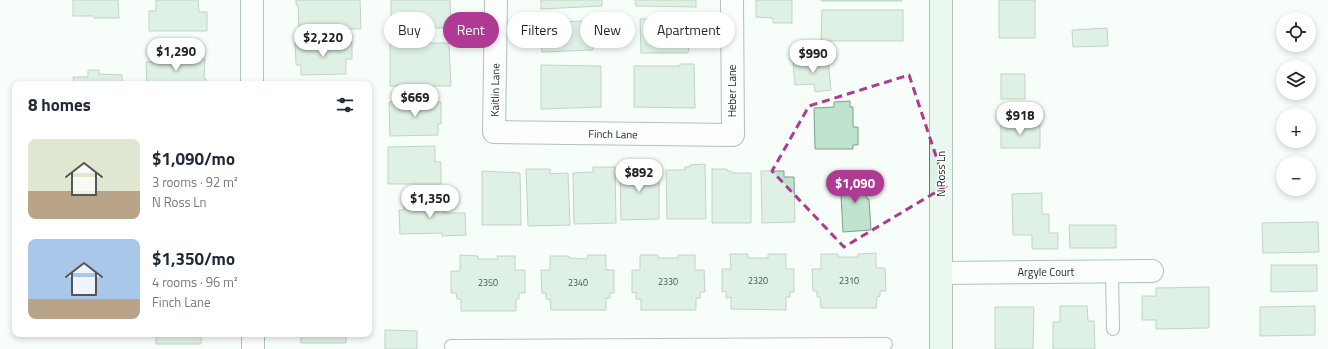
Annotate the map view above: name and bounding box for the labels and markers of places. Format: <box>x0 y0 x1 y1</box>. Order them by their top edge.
pin: $2,220 <box>290 24 356 58</box>
pin: $1,290 <box>143 38 209 72</box>
pin: $990 <box>789 40 837 74</box>
pin: $669 <box>391 84 439 118</box>
pin: $918 <box>996 102 1044 136</box>
pin: $892 <box>615 159 663 193</box>
pin: $1,090 <box>822 170 888 204</box>
pin: $1,350 <box>397 185 463 219</box>

